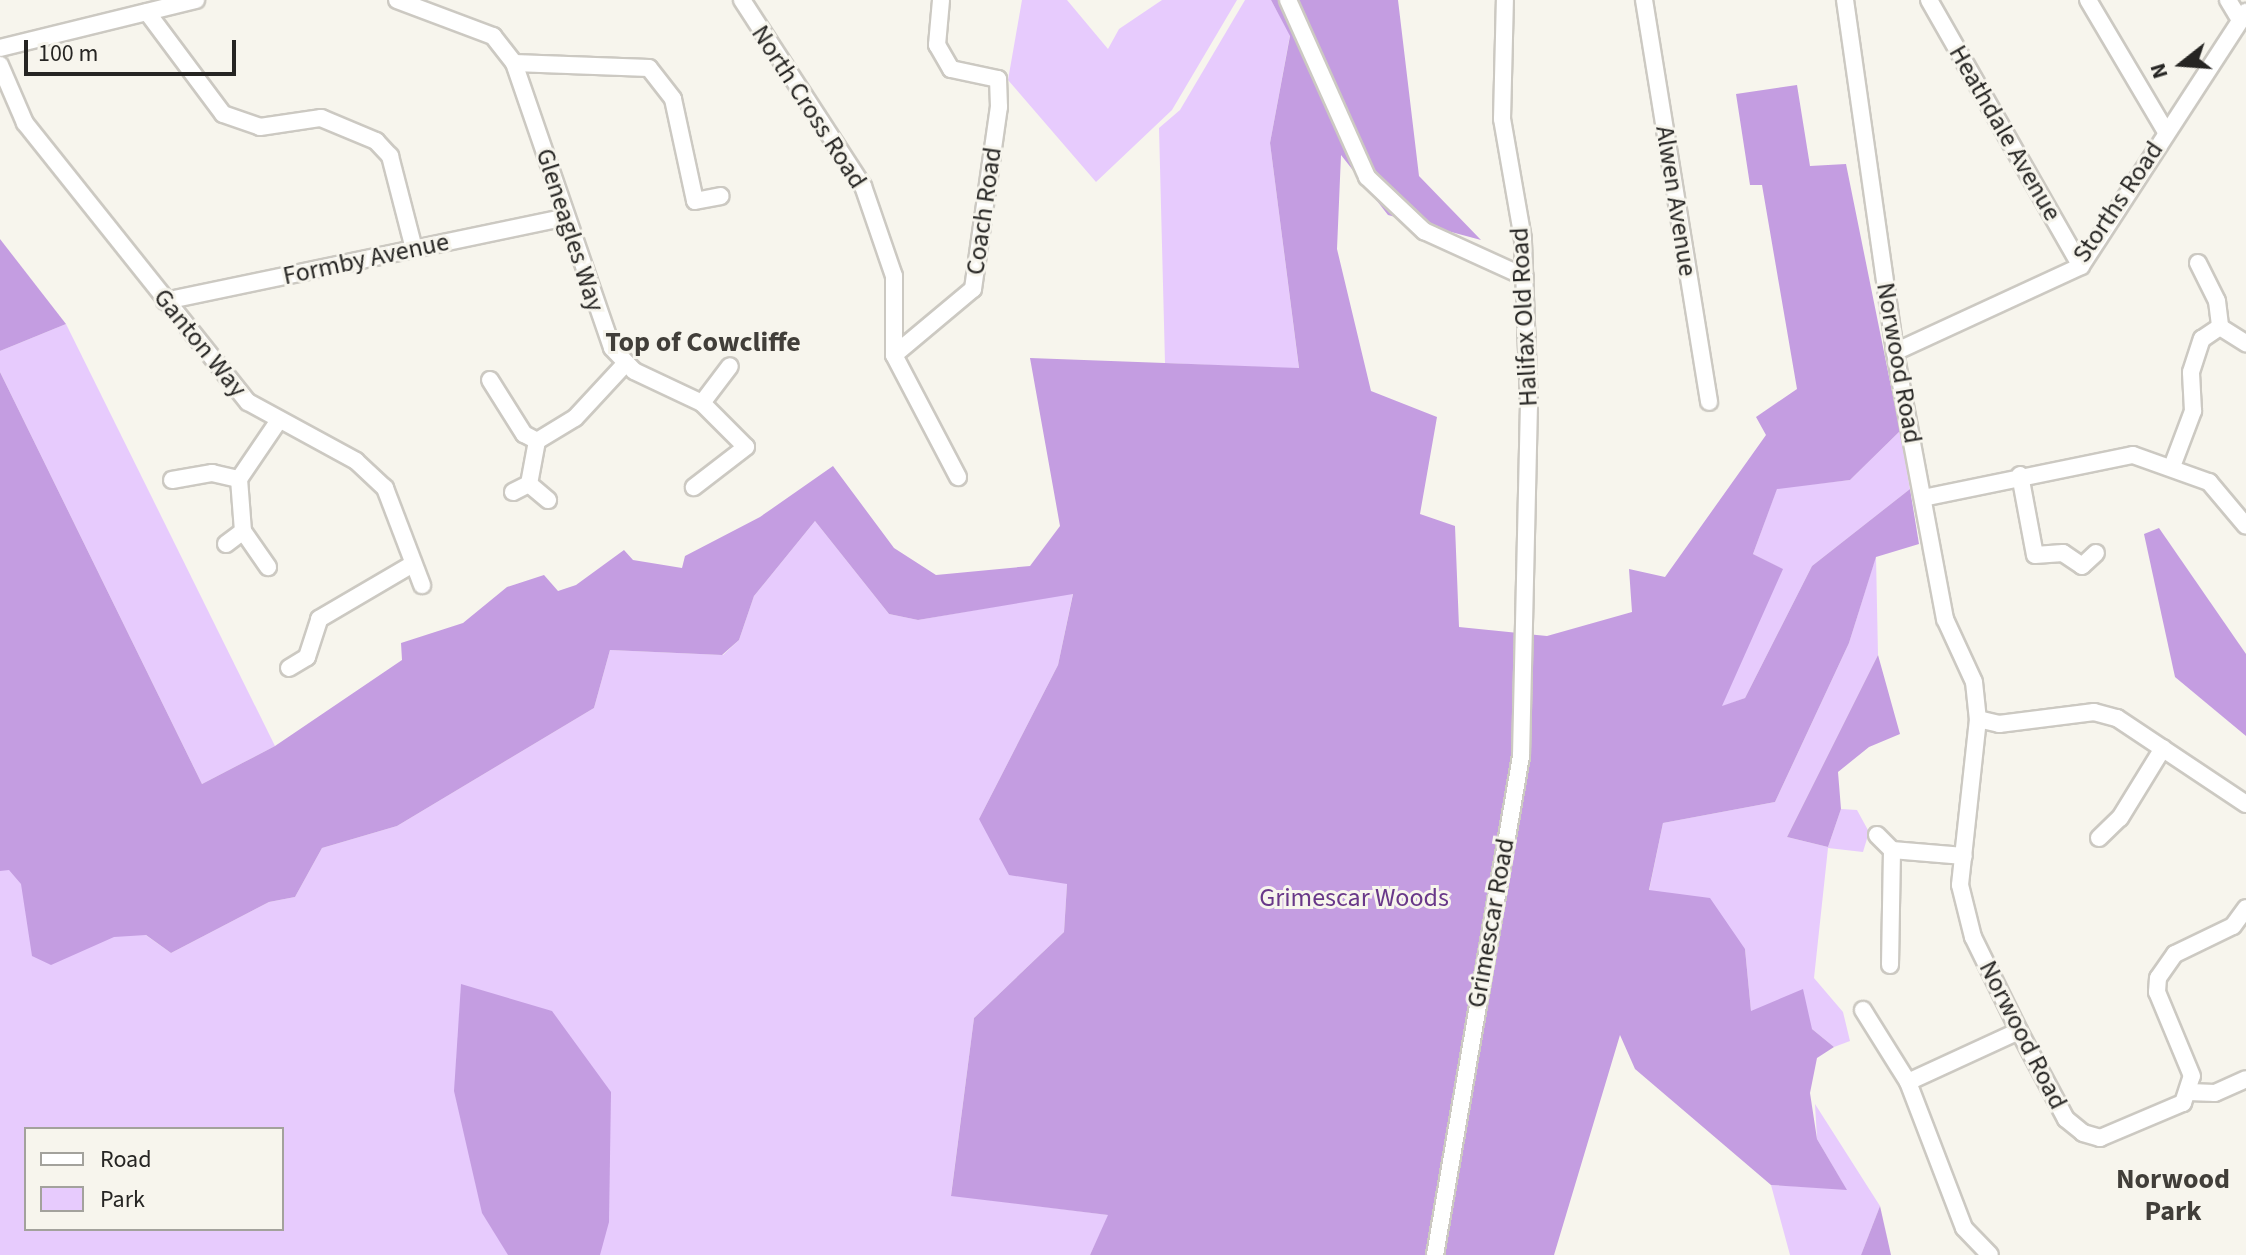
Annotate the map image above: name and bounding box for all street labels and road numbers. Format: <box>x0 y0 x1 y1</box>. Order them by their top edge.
street label: North Cross Road <box>745 19 873 195</box>
street label: Heathdale Avenue <box>1942 40 2068 226</box>
street label: Alwen Avenue <box>1649 124 1703 278</box>
street label: Storths Road <box>2066 135 2170 269</box>
street label: Gleneagles Way <box>529 145 611 315</box>
street label: Coach Road <box>960 145 1008 277</box>
street label: Formby Avenue <box>280 226 452 292</box>
street label: Halifax Old Road <box>1504 227 1544 407</box>
street label: Norwood Road <box>1870 280 1928 446</box>
street label: Ganton Way <box>147 282 253 404</box>
street label: Grimescar Road <box>1461 836 1521 1010</box>
street label: Norwood Road <box>1972 955 2074 1115</box>

